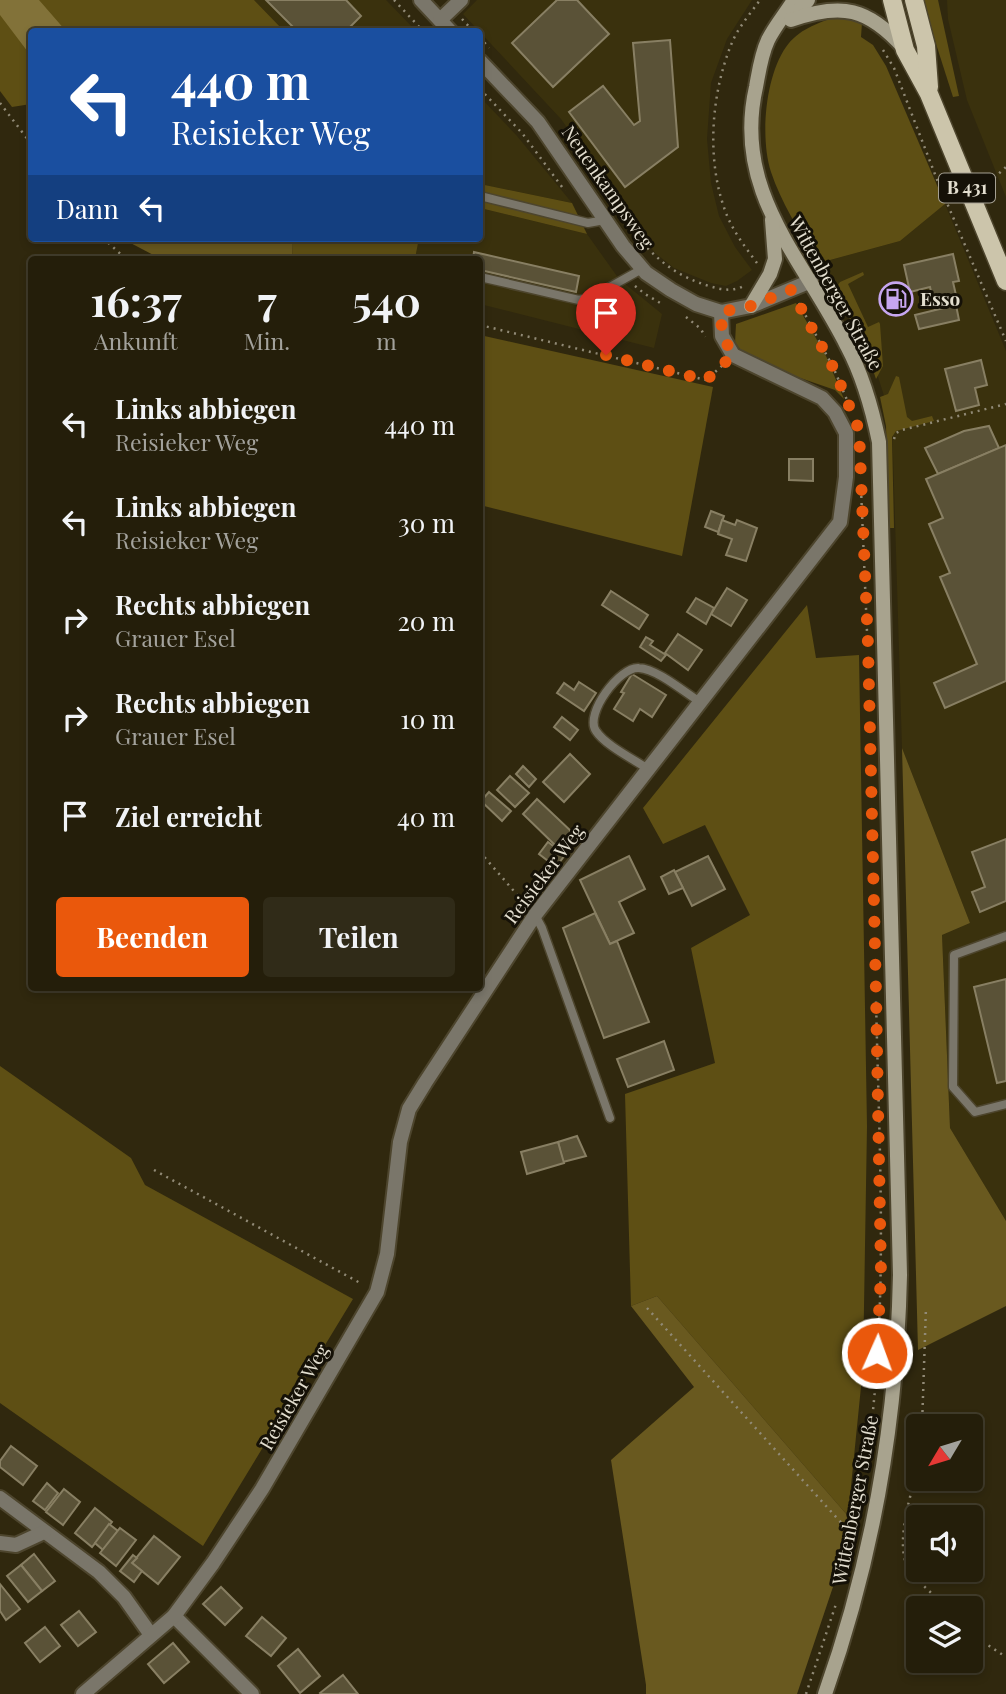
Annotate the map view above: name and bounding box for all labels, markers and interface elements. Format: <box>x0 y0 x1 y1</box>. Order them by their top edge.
text: 440 m <box>171 47 310 112</box>
icon: left <box>56 56 147 147</box>
text: Reisieker Weg <box>171 110 370 153</box>
street label: Neuenkampsweg <box>557 120 661 253</box>
road number: B 431 <box>939 174 995 202</box>
icon: left <box>133 189 171 227</box>
text: Dann <box>56 191 119 226</box>
street label: Wittenberger Straße <box>783 210 890 374</box>
text: 16:37 <box>90 272 182 328</box>
text: 7 <box>257 272 277 328</box>
text: 540 <box>352 272 421 328</box>
fuel station icon: Esso <box>877 280 915 318</box>
pin <box>576 283 636 355</box>
place label: Esso <box>920 285 961 311</box>
icon: arrive <box>587 294 625 332</box>
text: Ankunft <box>94 325 178 356</box>
text: Min. <box>244 325 290 356</box>
text: m <box>376 325 397 356</box>
text: Links abbiegen <box>115 391 296 426</box>
icon: left <box>56 405 94 443</box>
text: 440 m <box>384 407 455 442</box>
text: Reisieker Weg <box>115 426 258 457</box>
text: Links abbiegen <box>115 489 296 524</box>
icon: left <box>56 503 94 541</box>
text: 30 m <box>398 505 455 540</box>
text: Reisieker Weg <box>115 524 258 555</box>
text: Rechts abbiegen <box>115 587 310 622</box>
icon: right <box>56 601 94 639</box>
text: 20 m <box>397 603 455 638</box>
text: Grauer Esel <box>115 622 236 653</box>
text: Rechts abbiegen <box>115 685 310 720</box>
icon: right <box>56 699 94 737</box>
text: 10 m <box>400 701 455 736</box>
text: Grauer Esel <box>115 720 236 751</box>
icon: arrive <box>56 797 94 835</box>
text: Ziel erreicht <box>115 799 262 834</box>
text: 40 m <box>397 799 455 834</box>
street label: Reisieker Weg <box>497 818 589 928</box>
button: Beenden <box>56 897 249 977</box>
button: Teilen <box>263 897 455 977</box>
position arrow <box>840 1316 914 1390</box>
street label: Reisieker Weg <box>252 1339 334 1454</box>
street label: Wittenberger Straße <box>825 1413 883 1588</box>
north arrow <box>906 1414 984 1491</box>
map controls <box>906 1414 983 1673</box>
button: sound <box>906 1505 983 1582</box>
button: layers <box>906 1596 983 1673</box>

